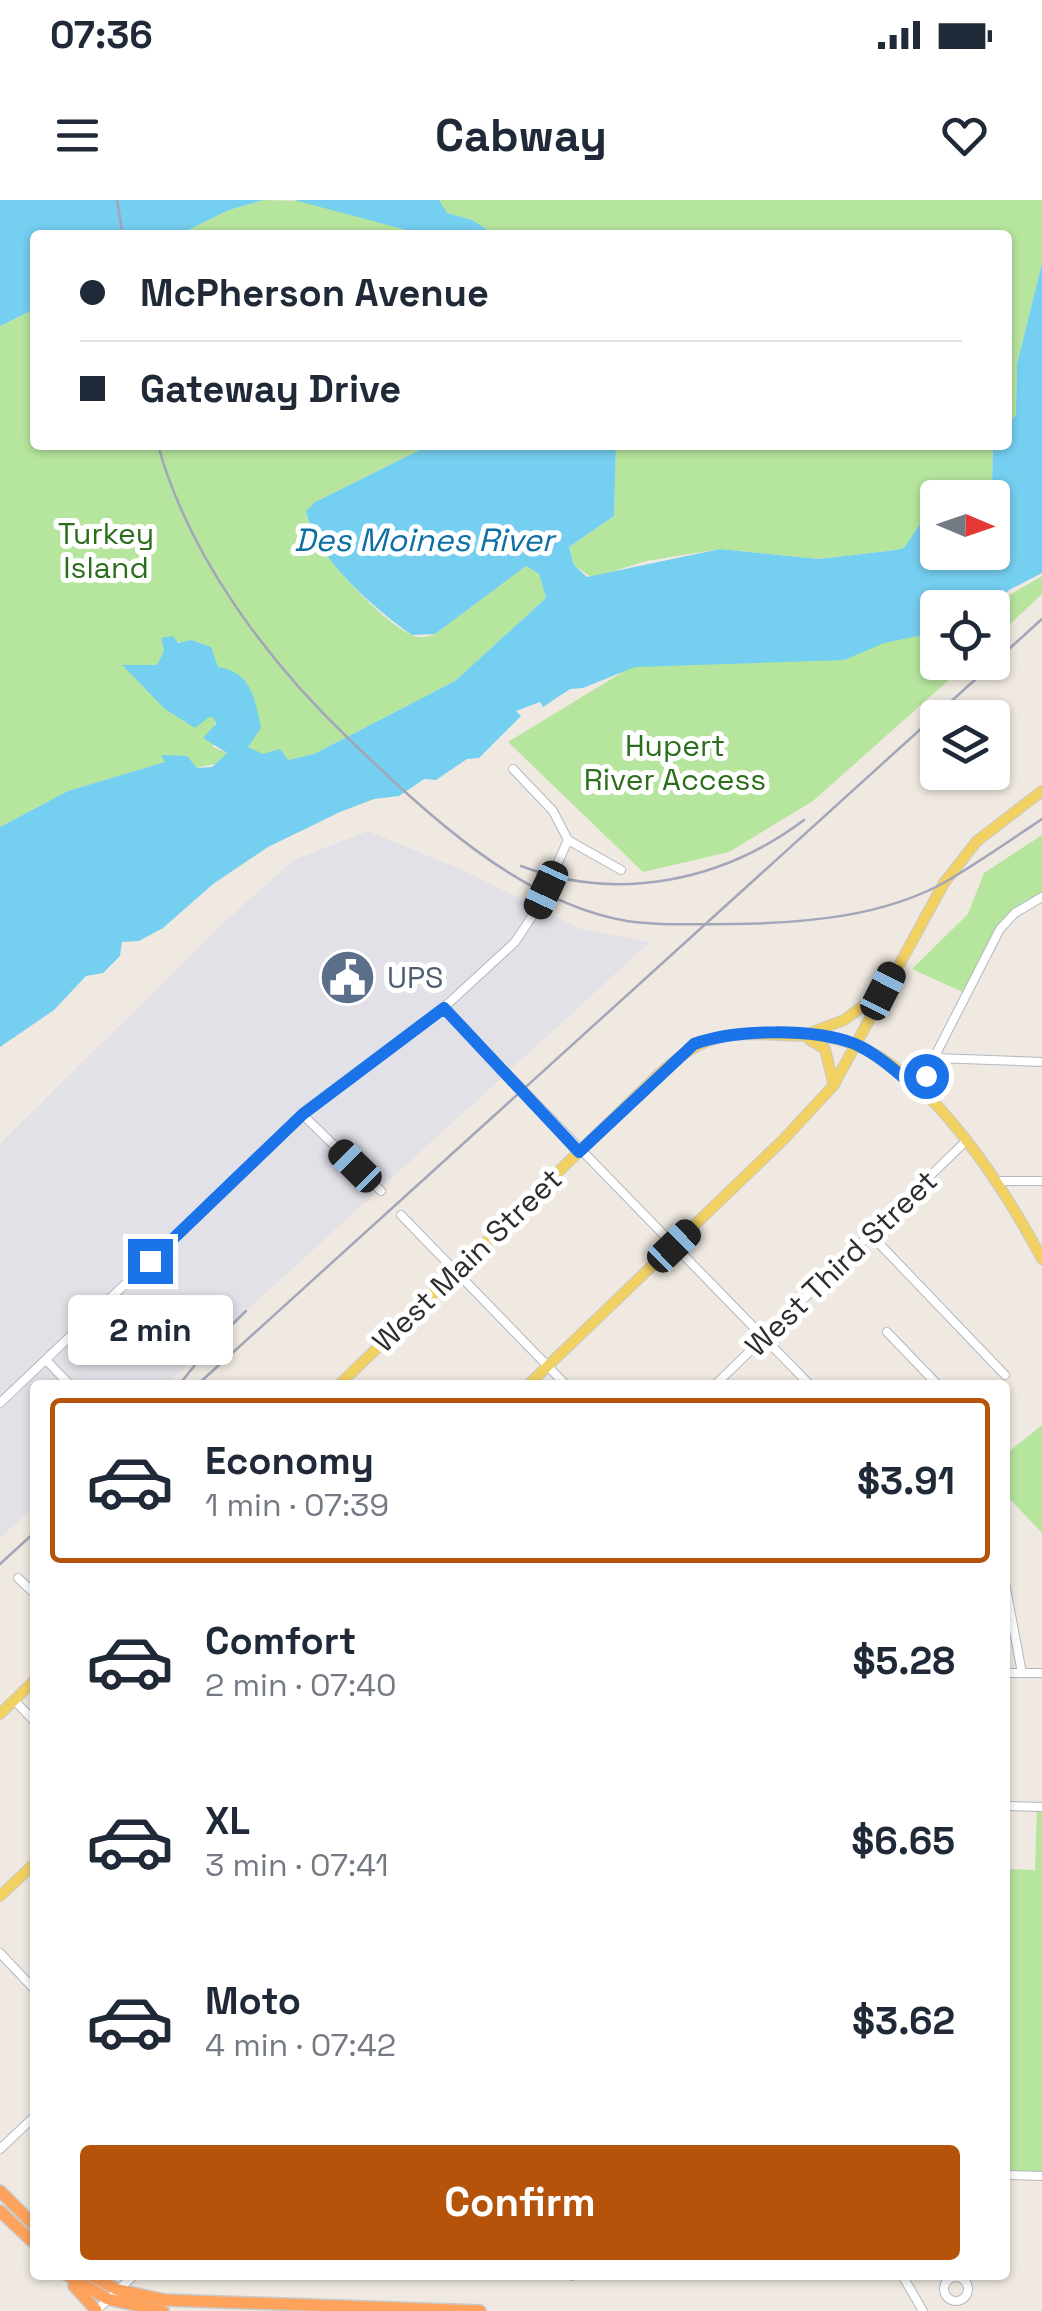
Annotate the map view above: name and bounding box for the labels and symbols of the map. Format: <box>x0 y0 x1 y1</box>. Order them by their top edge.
north arrow <box>920 480 1010 570</box>
park label: Turkey Island <box>58 514 154 587</box>
water label: Des Moines River <box>294 520 557 560</box>
park label: Hupert River Access <box>584 726 766 799</box>
car <box>520 856 572 924</box>
public building icon: UPS <box>318 947 378 1007</box>
car <box>856 957 910 1025</box>
place label: UPS <box>387 958 443 997</box>
route start <box>904 1054 949 1099</box>
car <box>323 1134 387 1198</box>
street label: West Main Street <box>364 1160 570 1360</box>
street label: West Third Street <box>737 1161 945 1365</box>
car <box>642 1214 706 1278</box>
route end <box>128 1239 173 1284</box>
callout: 2 min <box>68 1296 232 1366</box>

